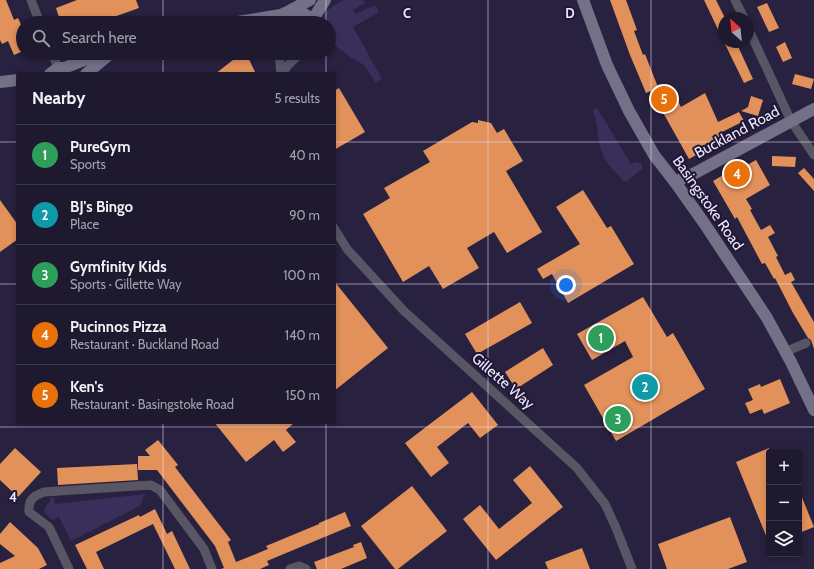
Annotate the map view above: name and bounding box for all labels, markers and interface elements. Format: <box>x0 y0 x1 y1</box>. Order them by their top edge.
text: C <box>403 5 411 21</box>
text: D <box>565 5 575 21</box>
north arrow <box>718 12 754 48</box>
search box <box>16 16 336 60</box>
icon: search <box>30 27 52 49</box>
text: Search here <box>62 29 137 47</box>
pin: 5 <box>651 84 677 114</box>
text: Nearby <box>32 88 85 108</box>
text: 5 results <box>274 90 320 106</box>
street label: Buckland Road <box>691 102 783 162</box>
text: PureGym <box>70 138 130 156</box>
text: 1 <box>43 147 47 163</box>
text: 40 m <box>289 147 320 163</box>
street label: Basingstoke Road <box>669 152 747 254</box>
text: Sports <box>70 156 106 172</box>
pin: 4 <box>724 159 750 189</box>
text: BJ's Bingo <box>70 198 133 216</box>
text: 2 <box>42 207 48 223</box>
text: 90 m <box>289 207 320 223</box>
text: Place <box>70 216 99 232</box>
text: Gymfinity Kids <box>70 258 166 276</box>
text: 3 <box>41 267 49 283</box>
text: 100 m <box>283 267 320 283</box>
your location <box>556 275 576 295</box>
text: Sports · Gillette Way <box>70 276 181 292</box>
text: Pucinnos Pizza <box>70 318 166 336</box>
pin: 1 <box>588 323 614 353</box>
text: 4 <box>41 327 49 343</box>
text: 140 m <box>285 327 320 343</box>
text: Restaurant · Buckland Road <box>70 336 219 352</box>
street label: Gillette Way <box>468 349 538 413</box>
pin: 2 <box>632 372 658 402</box>
text: Ken's <box>70 378 104 396</box>
text: 5 <box>42 387 48 403</box>
text: 150 m <box>285 387 320 403</box>
text: Restaurant · Basingstoke Road <box>70 396 234 412</box>
pin: 3 <box>605 404 631 434</box>
map controls <box>766 449 802 557</box>
button: + <box>766 449 802 485</box>
button: − <box>766 485 802 521</box>
text: 4 <box>9 489 17 505</box>
button: layers <box>766 521 802 557</box>

